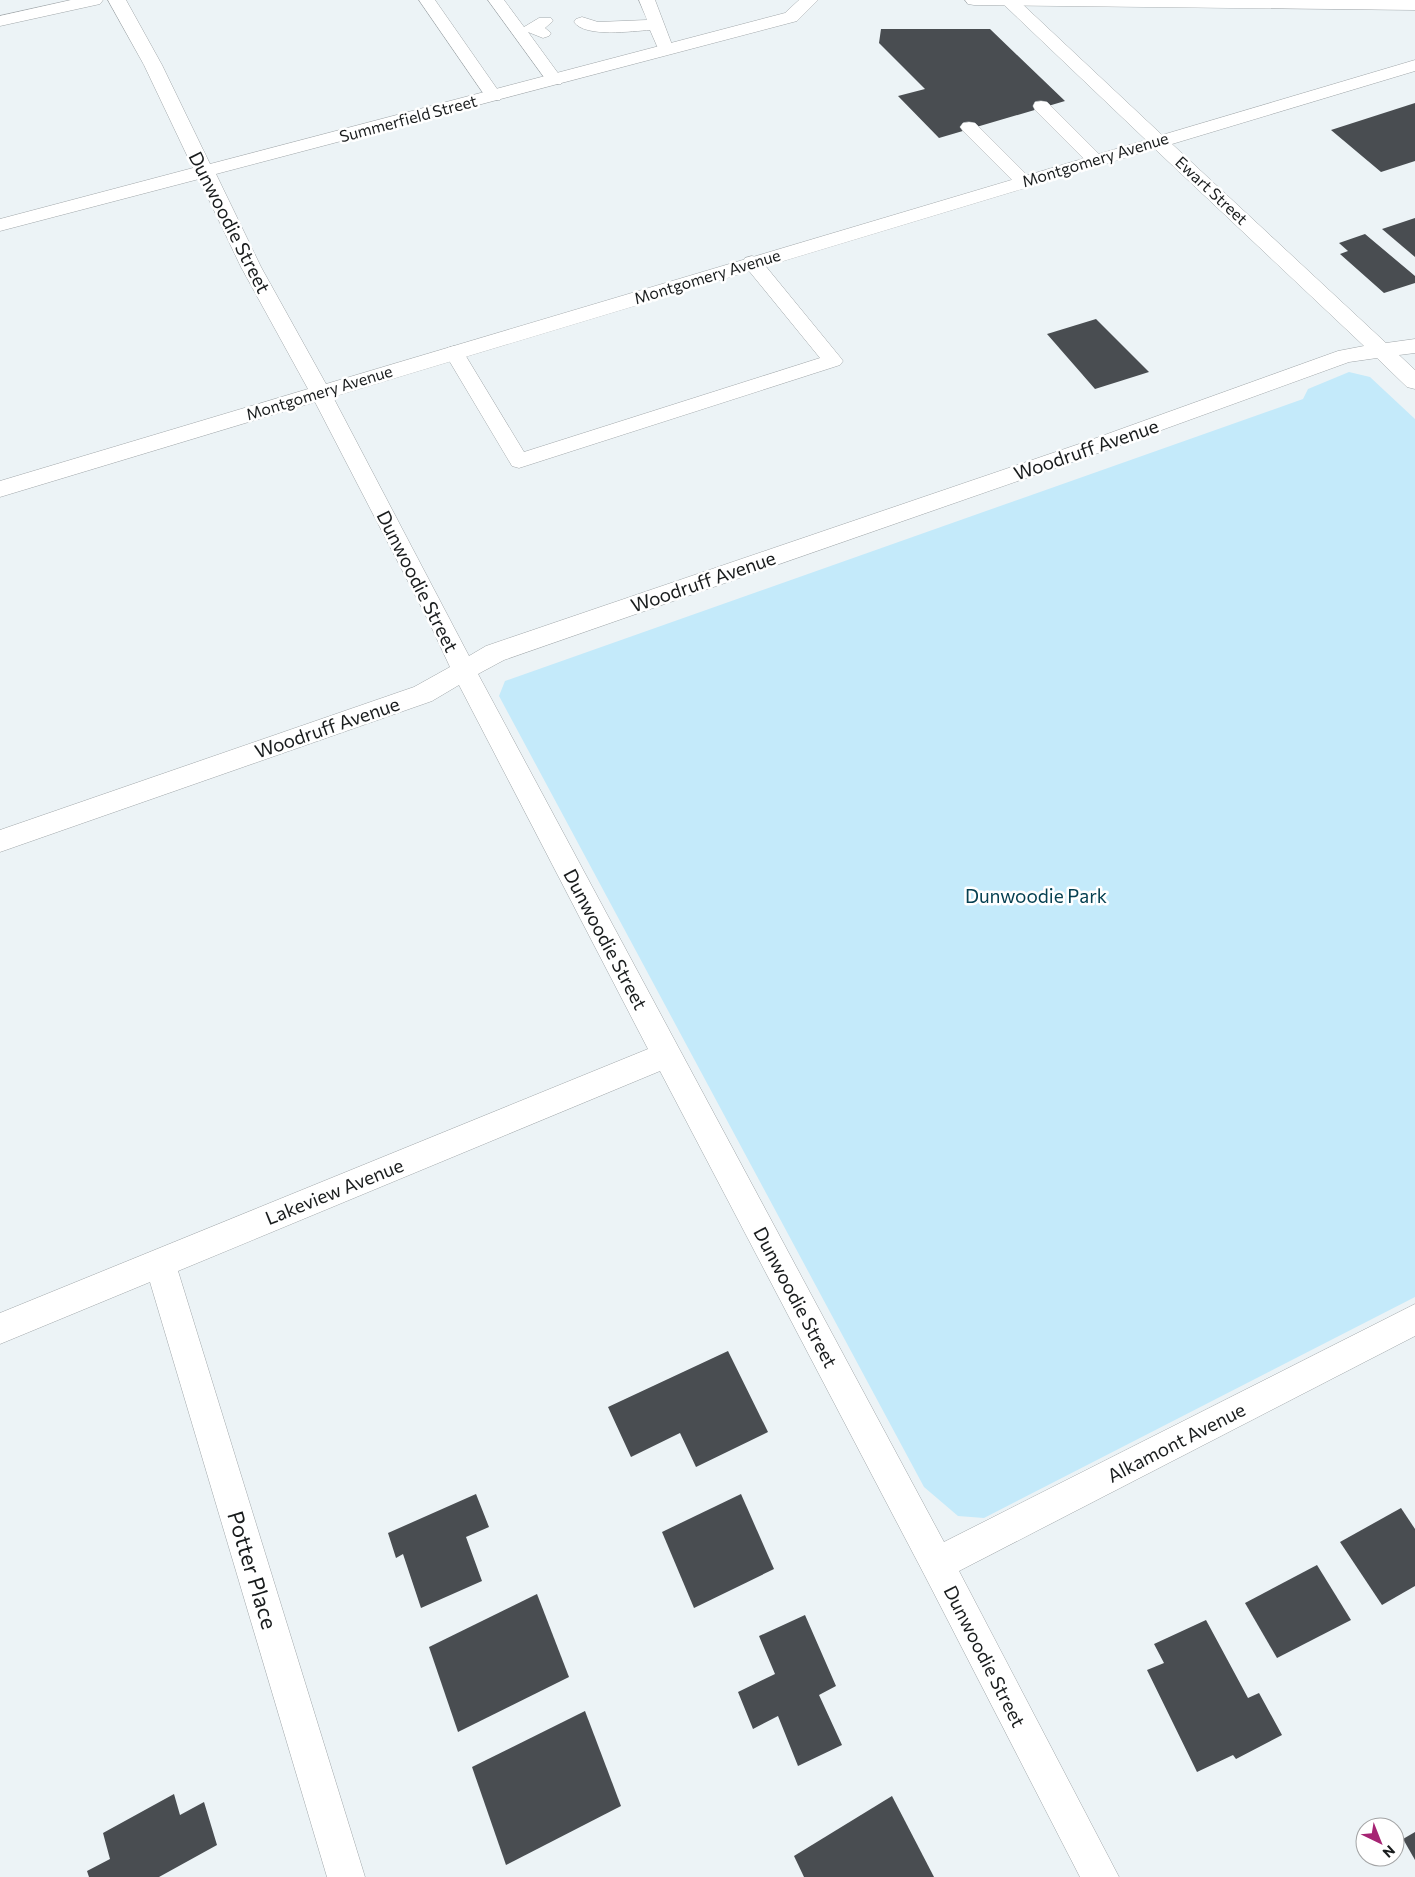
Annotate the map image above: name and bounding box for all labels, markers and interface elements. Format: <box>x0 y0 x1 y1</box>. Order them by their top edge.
street label: Summerfield Street <box>337 90 479 145</box>
street label: Montgomery Avenue <box>1019 128 1171 190</box>
street label: Dunwoodie Street <box>184 147 276 297</box>
street label: Ewart Street <box>1172 152 1252 228</box>
street label: Montgomery Avenue <box>631 245 783 307</box>
street label: Montgomery Avenue <box>243 361 395 423</box>
street label: Woodruff Avenue <box>1011 413 1161 485</box>
street label: Dunwoodie Street <box>372 506 464 656</box>
street label: Woodruff Avenue <box>628 545 778 617</box>
street label: Woodruff Avenue <box>252 691 402 763</box>
street label: Dunwoodie Street <box>559 865 653 1013</box>
park label: Dunwoodie Park <box>965 884 1107 907</box>
street label: Lakeview Avenue <box>262 1153 406 1229</box>
street label: Dunwoodie Street <box>749 1223 843 1371</box>
street label: Alkamont Avenue <box>1103 1397 1249 1487</box>
street label: Potter Place <box>222 1508 284 1632</box>
street label: Dunwoodie Street <box>939 1581 1031 1731</box>
north arrow <box>1355 1817 1405 1867</box>
text: N <box>1380 1842 1399 1862</box>

